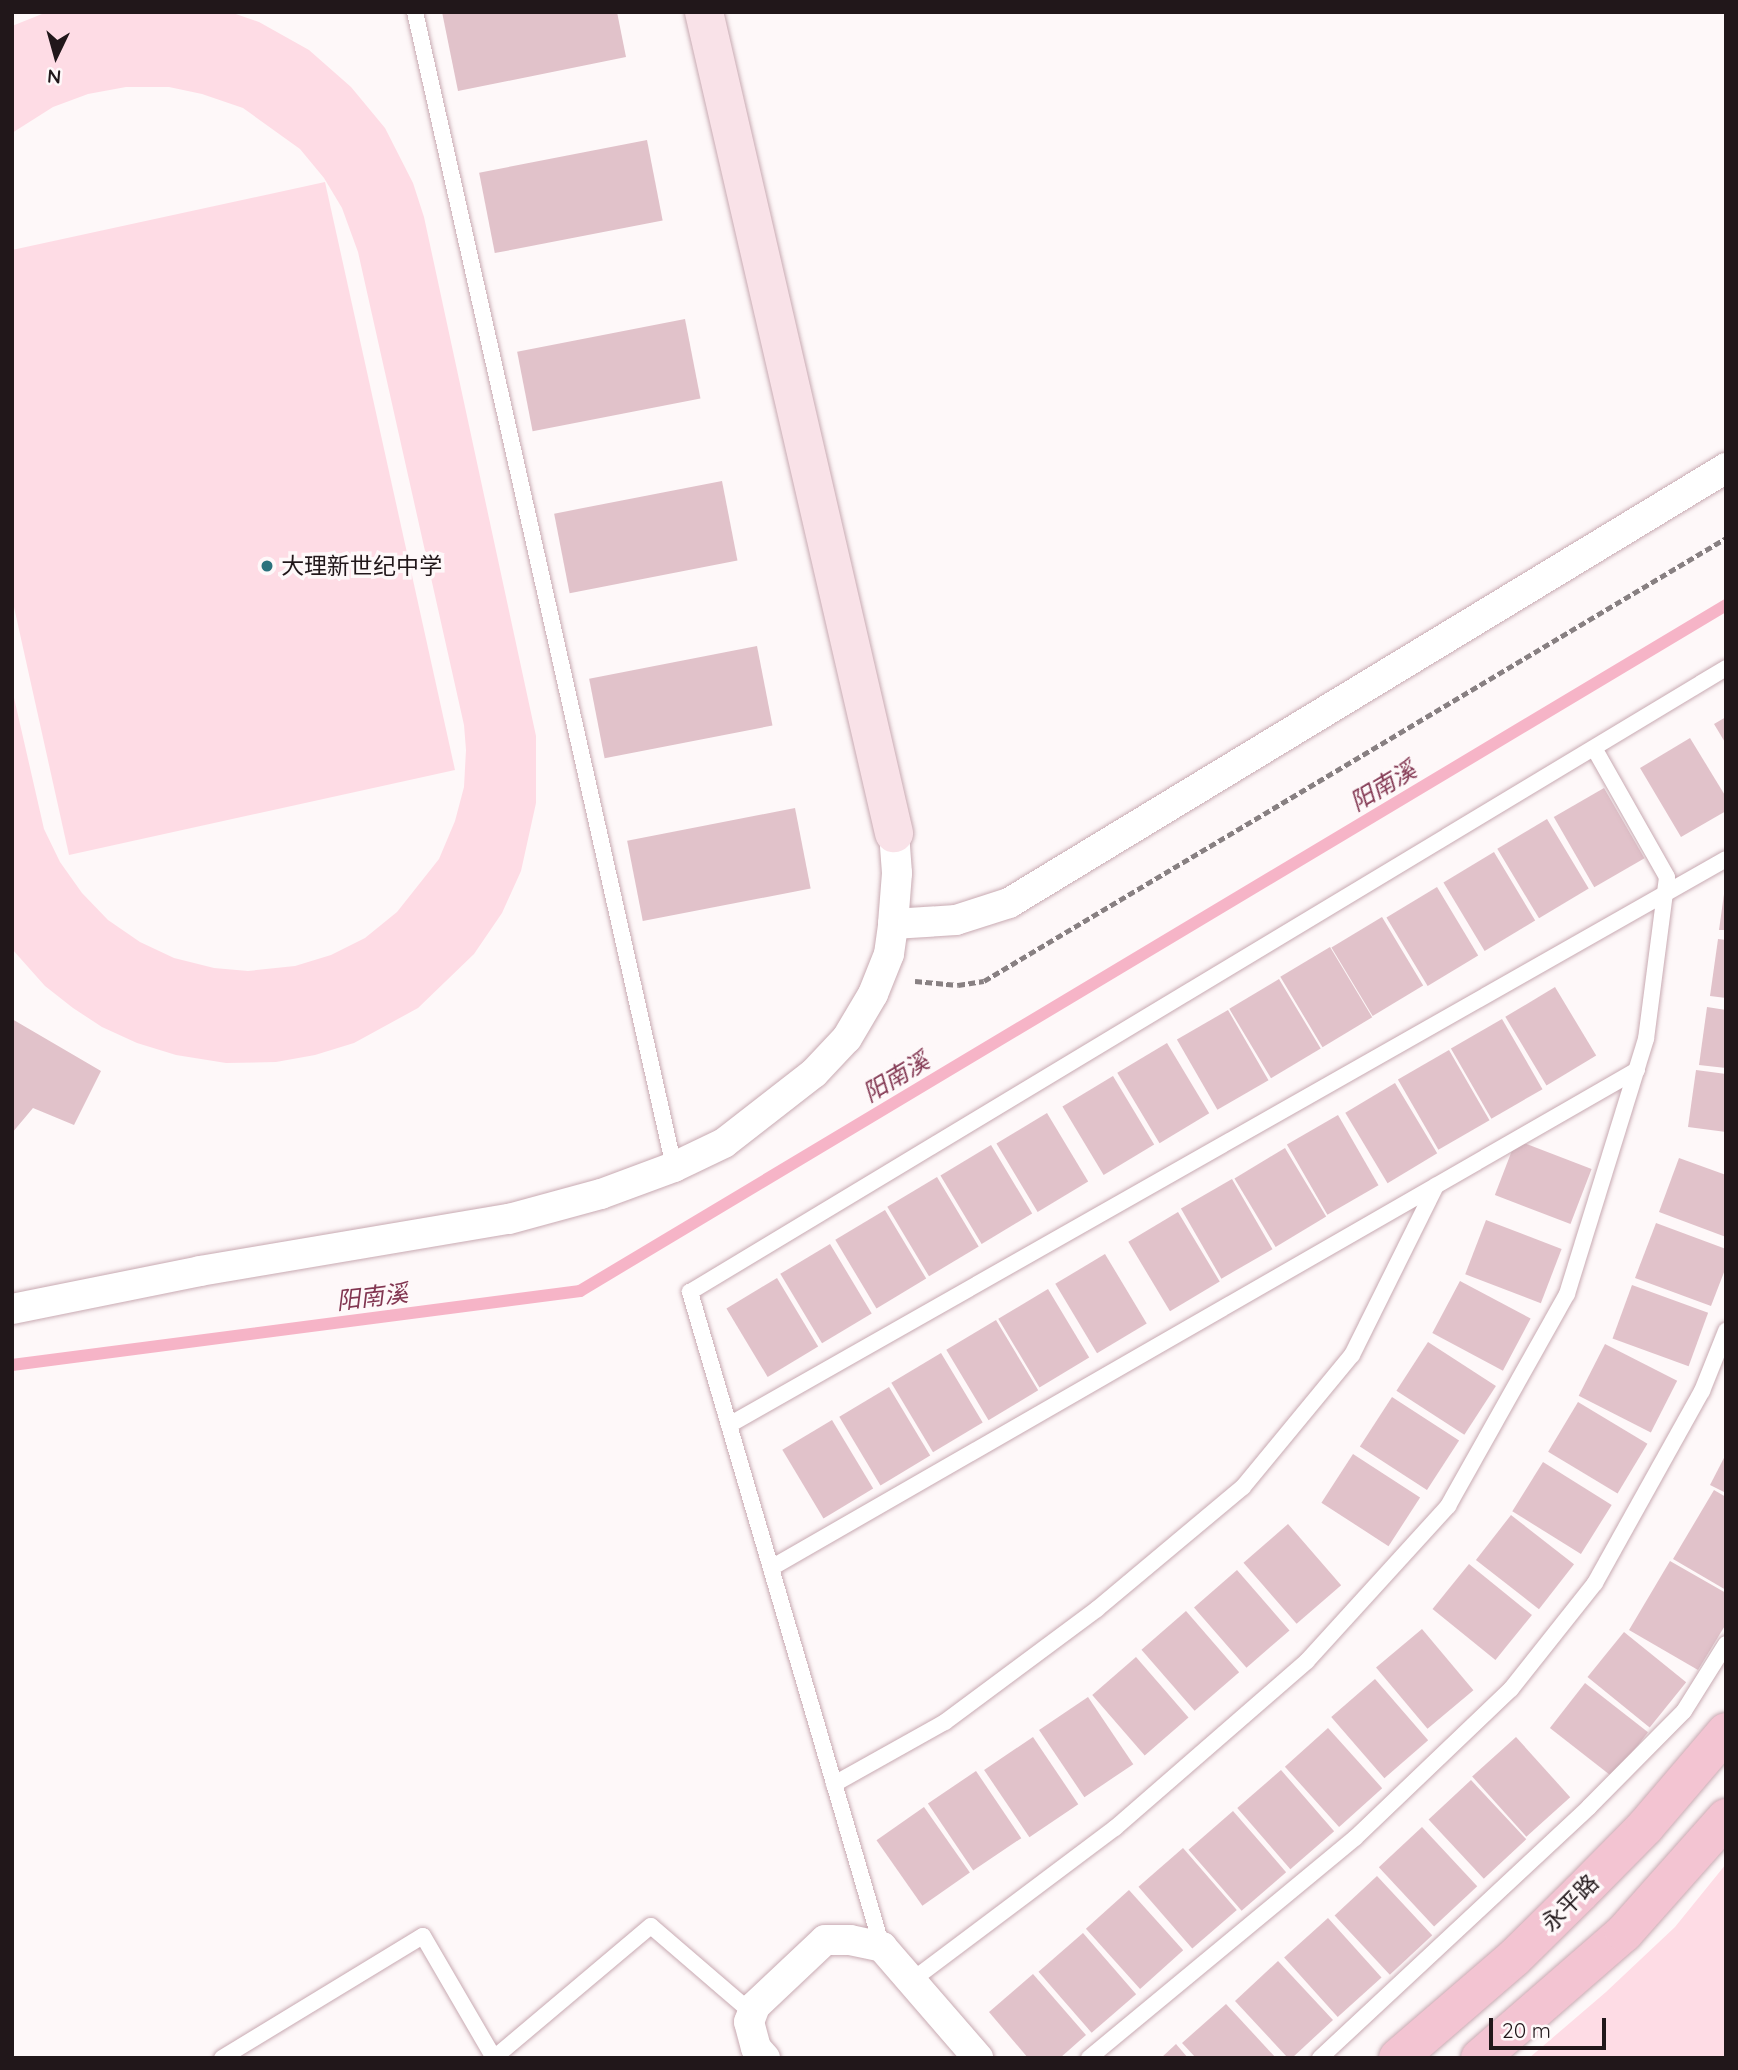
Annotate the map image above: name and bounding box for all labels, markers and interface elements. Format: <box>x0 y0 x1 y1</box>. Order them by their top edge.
north arrow <box>21 21 91 91</box>
text: N <box>46 64 62 89</box>
place label: 大理新世纪中学 <box>281 552 442 580</box>
marker: 大理新世纪中学 <box>259 558 275 574</box>
water label: 阳南溪 <box>1345 755 1421 817</box>
water label: 阳南溪 <box>858 1046 934 1108</box>
water label: 阳南溪 <box>335 1278 409 1316</box>
street label: 永平路 <box>1536 1869 1604 1937</box>
scale bar <box>1493 2004 1610 2048</box>
text: 20 m <box>1502 2017 1551 2043</box>

